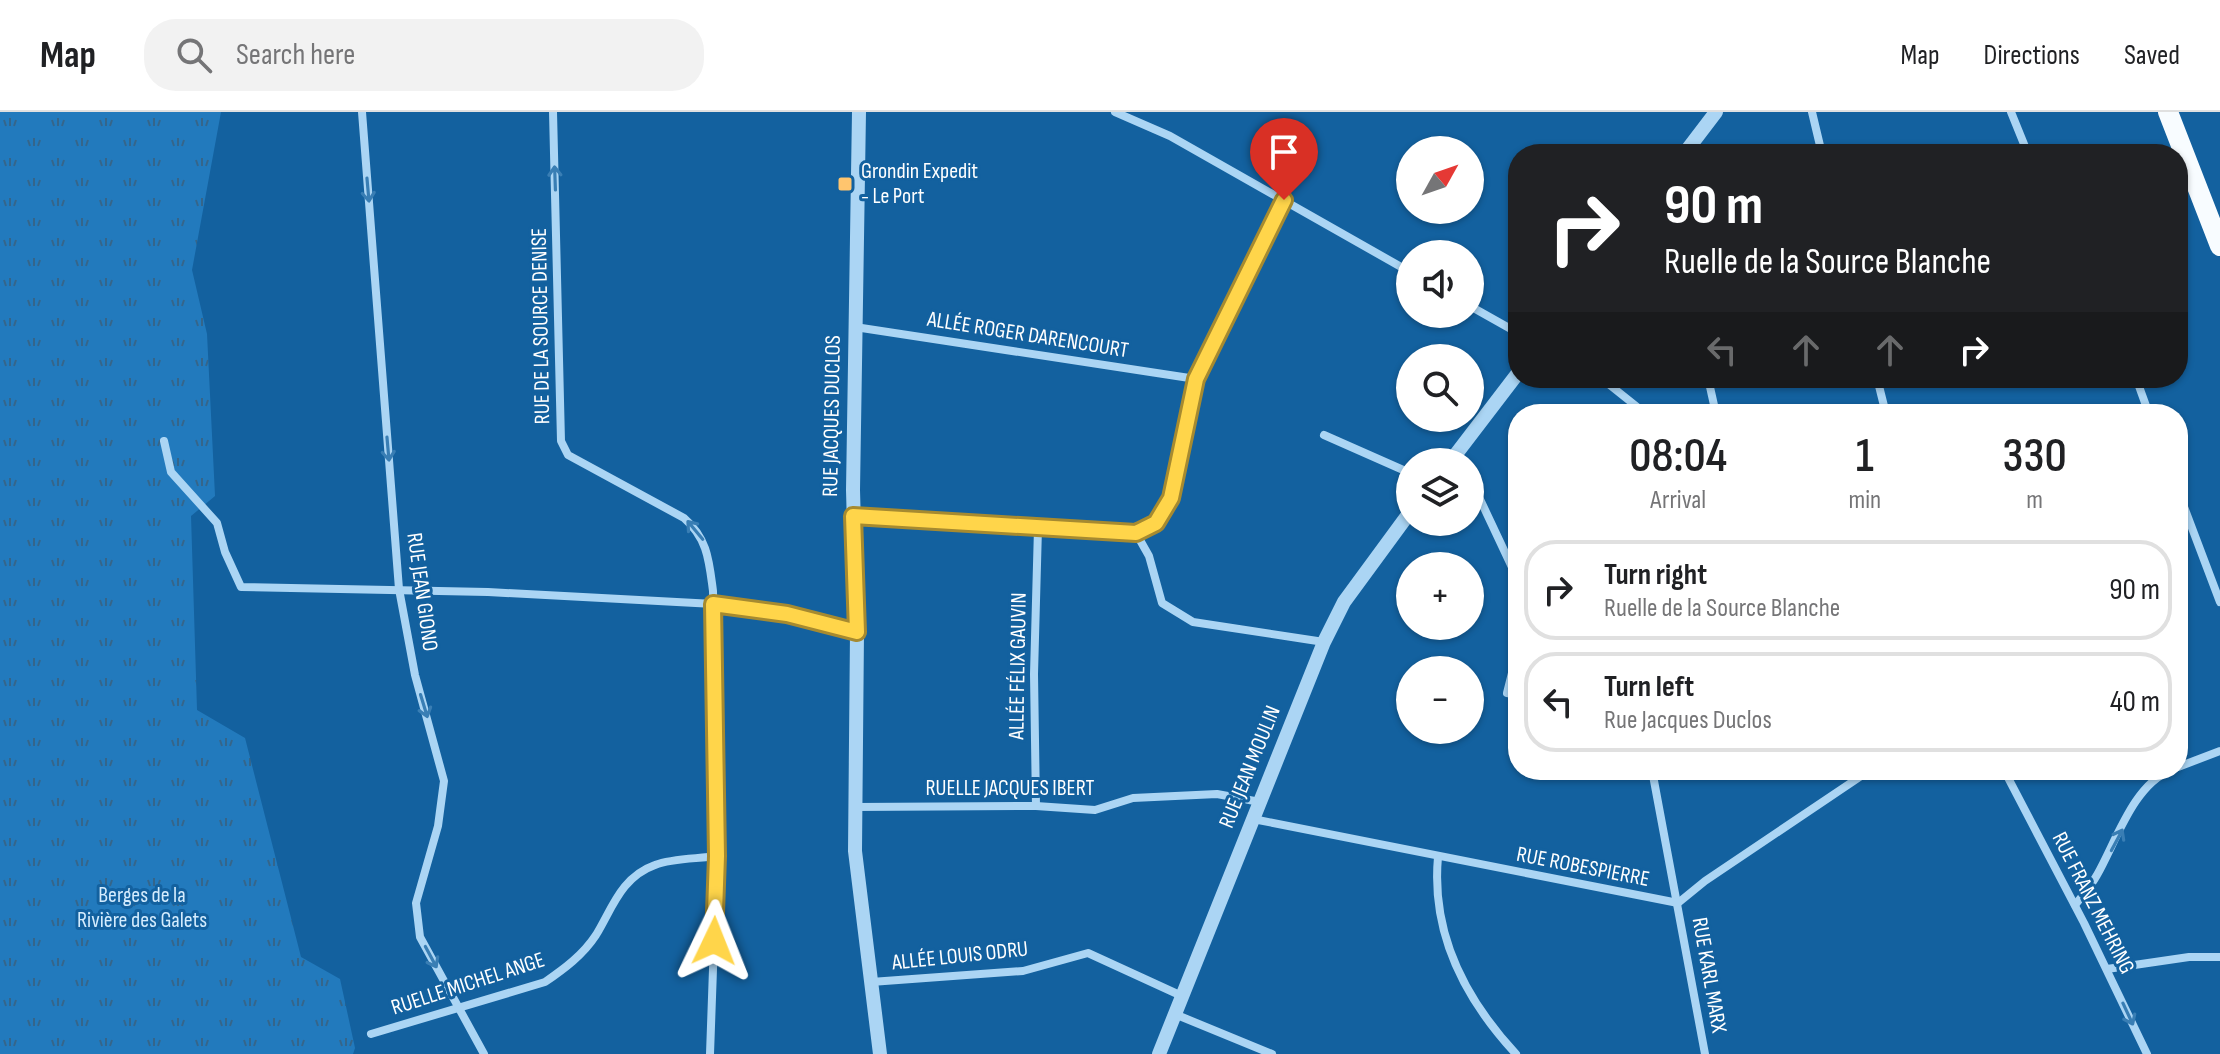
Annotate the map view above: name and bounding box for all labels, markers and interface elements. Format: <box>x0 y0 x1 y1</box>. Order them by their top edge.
search box <box>144 19 704 91</box>
text: Map <box>40 33 96 78</box>
icon: search <box>172 33 216 77</box>
text: Search here <box>236 37 355 73</box>
text: Map <box>1901 39 1940 72</box>
text: Directions <box>1984 39 2080 72</box>
text: Saved <box>2124 39 2180 72</box>
pin <box>1250 118 1318 200</box>
icon: arrive <box>1262 130 1306 174</box>
north arrow <box>1396 136 1484 224</box>
map controls <box>1396 136 1484 744</box>
place label: Grondin Expedit - Le Port <box>861 158 978 210</box>
one-way arrow <box>548 165 563 192</box>
text: 90 m <box>1664 173 1763 240</box>
marker: Grondin Expedit - Le Port <box>836 175 854 193</box>
one-way arrow <box>361 176 376 203</box>
icon: right <box>1532 176 1636 280</box>
street label: RUE DE LA SOURCE DENISE <box>526 228 556 424</box>
button: sound <box>1396 240 1484 328</box>
text: Ruelle de la Source Blanche <box>1664 241 1991 284</box>
street label: ALLÉE ROGER DARENCOURT <box>924 306 1131 364</box>
icon: left <box>1700 328 1744 372</box>
icon: ahead <box>1784 328 1828 372</box>
icon: ahead <box>1868 328 1912 372</box>
icon: right <box>1952 328 1996 372</box>
street label: RUE JACQUES DUCLOS <box>817 335 847 497</box>
button: search <box>1396 344 1484 432</box>
text: 08:04 <box>1629 428 1727 485</box>
text: 1 <box>1856 428 1874 485</box>
text: 330 <box>2003 428 2067 485</box>
one-way arrow <box>381 435 396 462</box>
button: layers <box>1396 448 1484 536</box>
text: Arrival <box>1650 485 1706 516</box>
text: min <box>1849 485 1881 516</box>
text: m <box>2026 485 2043 516</box>
one-way arrow <box>686 521 704 541</box>
street label: RUE JEAN GIONO <box>400 531 444 653</box>
button: + <box>1396 552 1484 640</box>
text: Turn right <box>1604 557 1707 593</box>
icon: right <box>1536 568 1580 612</box>
text: 90 m <box>2109 572 2160 608</box>
street label: ALLÉE FÉLIX GAUVIN <box>1003 592 1033 741</box>
text: Ruelle de la Source Blanche <box>1604 593 1840 624</box>
button: − <box>1396 656 1484 744</box>
text: Turn left <box>1604 669 1694 705</box>
icon: left <box>1536 680 1580 724</box>
text: 40 m <box>2110 684 2160 720</box>
one-way arrow <box>418 693 433 718</box>
street label: RUE JEAN MOULIN <box>1213 702 1287 832</box>
text: Rue Jacques Duclos <box>1604 705 1772 736</box>
street label: RUELLE JACQUES IBERT <box>926 775 1095 802</box>
street label: RUE FRANZ MEHRING <box>2046 828 2140 978</box>
one-way arrow <box>2109 829 2125 852</box>
street label: RUE ROBESPIERRE <box>1514 841 1652 893</box>
park label: Berges de la Rivière des Galets <box>77 882 207 934</box>
position arrow <box>672 899 756 983</box>
street label: RUE KARL MARX <box>1686 915 1733 1035</box>
street label: ALLÉE LOUIS ODRU <box>890 935 1029 977</box>
one-way arrow <box>424 944 439 968</box>
street label: RUELLE MICHEL ANGE <box>388 946 548 1022</box>
one-way arrow <box>2121 1002 2136 1026</box>

